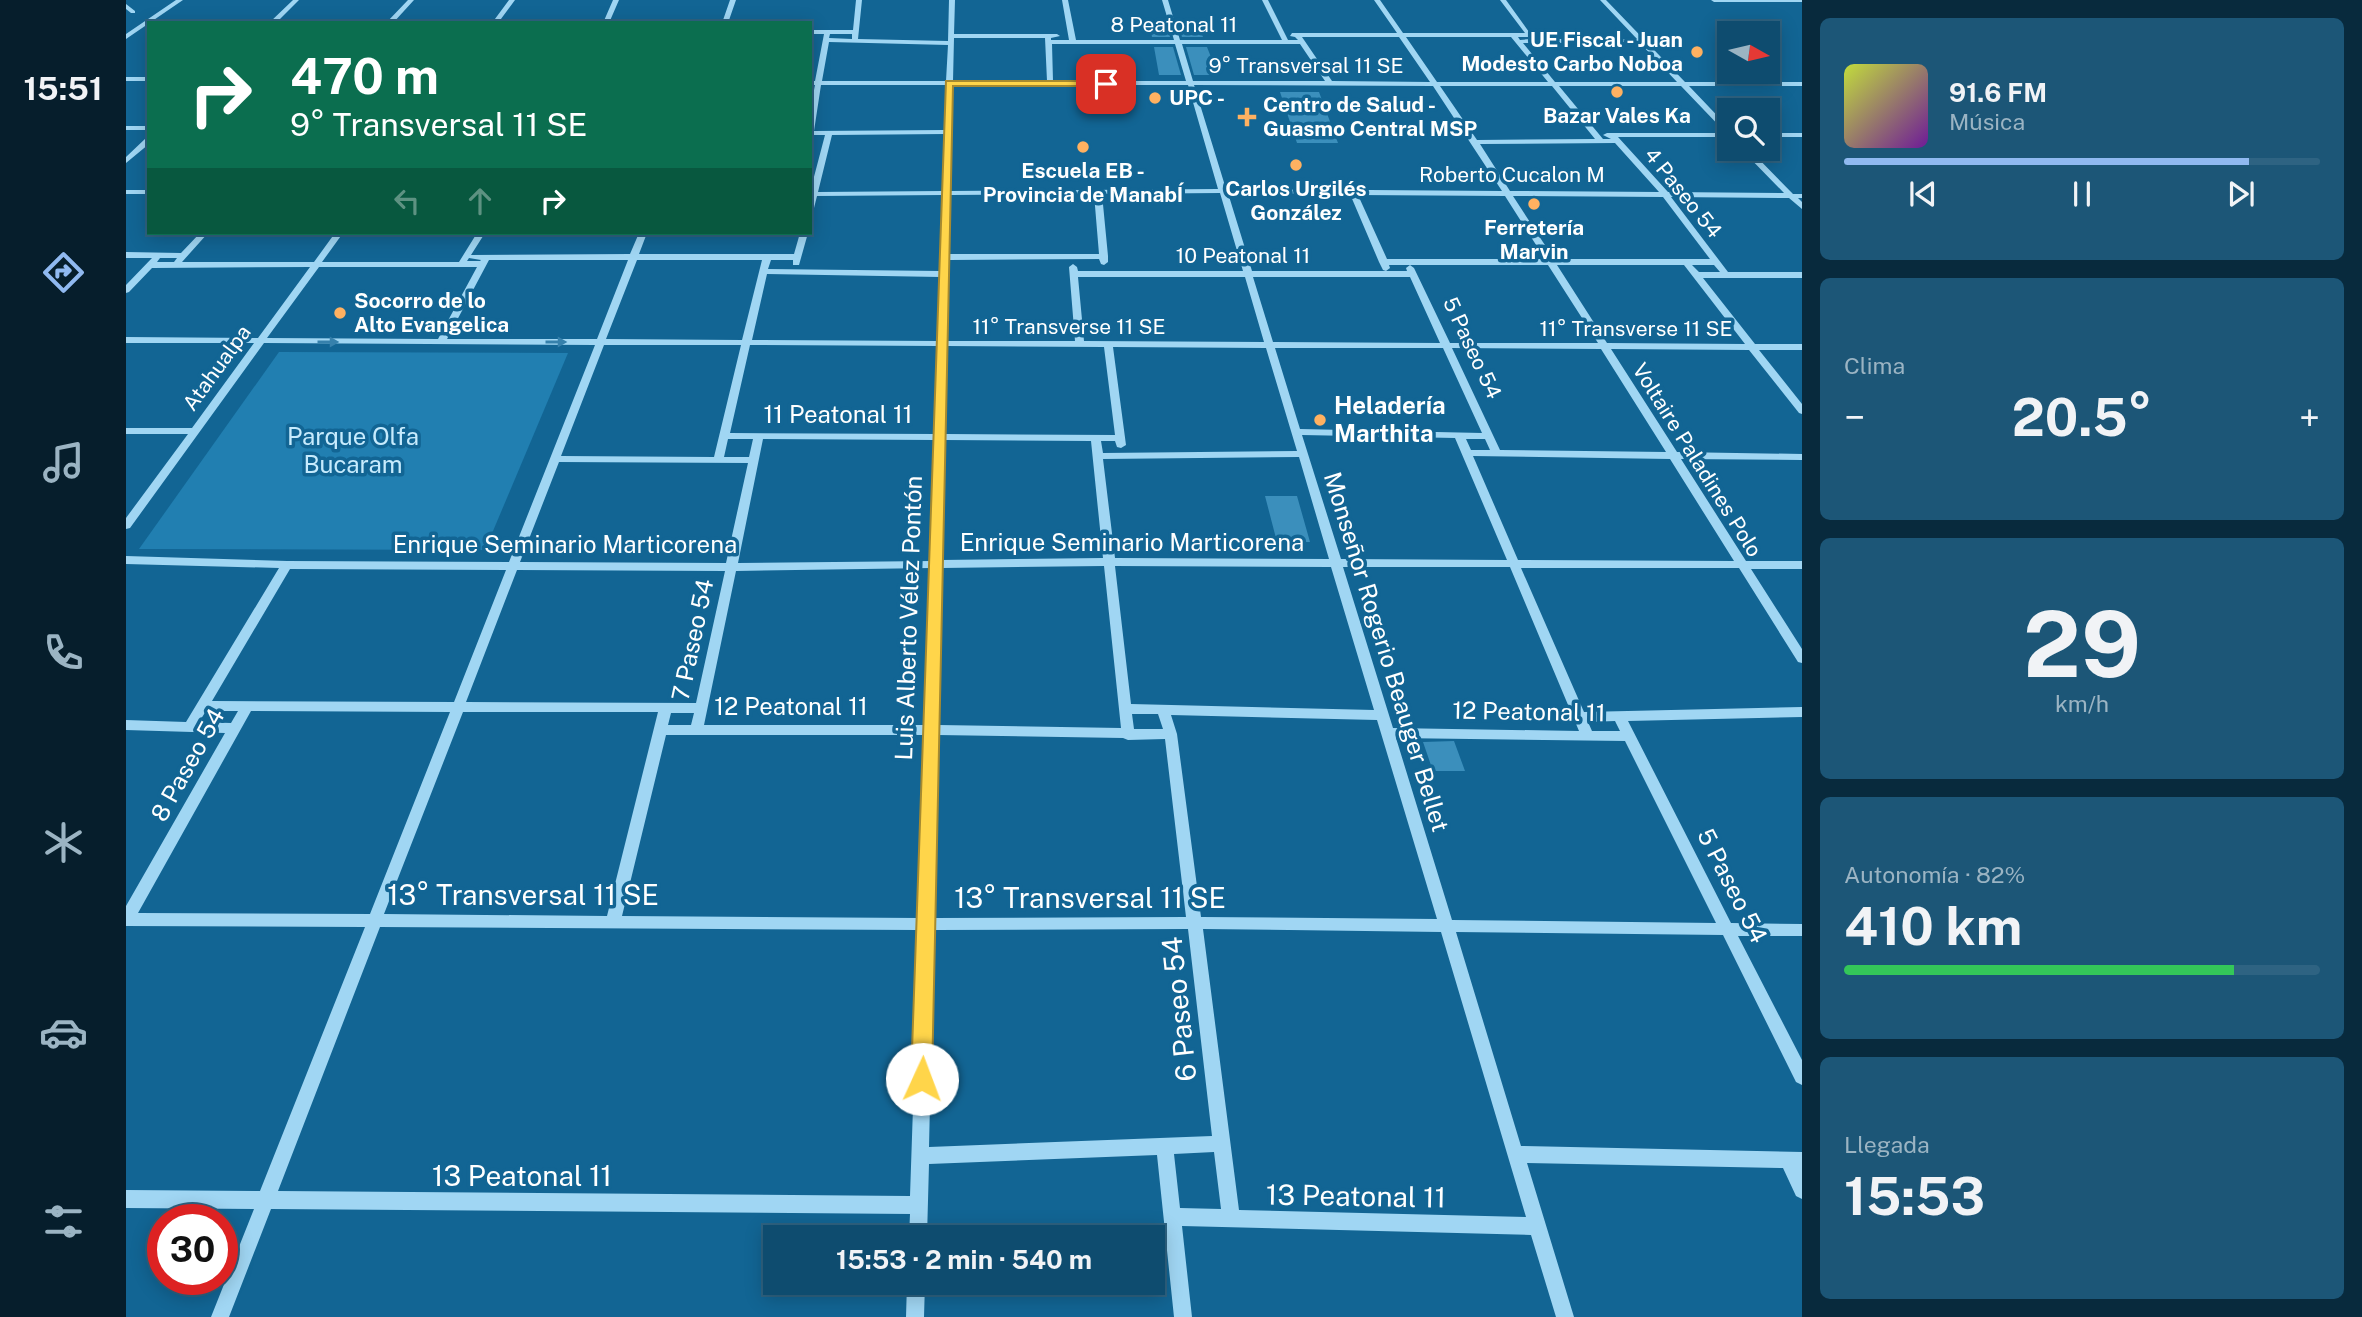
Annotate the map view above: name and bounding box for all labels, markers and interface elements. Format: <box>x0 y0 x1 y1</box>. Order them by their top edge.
street label: 8 Peatonal 11 <box>1111 12 1237 37</box>
north arrow <box>1717 21 1780 84</box>
map controls <box>1717 21 1780 161</box>
place label: UE Fiscal - Juan Modesto Carbo Noboa <box>1461 27 1683 76</box>
marker: UE Fiscal - Juan Modesto Carbo Noboa <box>1689 44 1705 60</box>
text: 470 m <box>290 47 439 105</box>
icon: right <box>175 49 266 140</box>
street label: 9° Transversal 11 SE <box>1208 53 1404 78</box>
pin <box>1076 54 1136 114</box>
icon: arrive <box>1087 65 1125 103</box>
text: 15:51 <box>23 70 103 107</box>
text: 91.6 FM <box>1949 77 2047 108</box>
marker: Bazar Vales Ka <box>1609 84 1625 100</box>
place label: UPC - <box>1169 85 1225 110</box>
marker: UPC - <box>1147 90 1163 106</box>
place label: Centro de Salud - Guasmo Central MSP <box>1263 92 1478 141</box>
button: search <box>1717 98 1780 161</box>
place label: Bazar Vales Ka <box>1543 103 1691 128</box>
text: 9° Transversal 11 SE <box>290 106 587 143</box>
marker: Centro de Salud - Guasmo Central MSP <box>1237 107 1257 127</box>
text: Música <box>1949 108 2025 135</box>
marker: Escuela EB - Provincia de ManabÍ <box>1075 139 1091 155</box>
street label: 4 Paseo 54 <box>1639 142 1727 243</box>
marker: Carlos Urgilés González <box>1288 157 1304 173</box>
place label: Escuela EB - Provincia de ManabÍ <box>983 158 1185 207</box>
street label: Roberto Cucalon M <box>1419 162 1605 187</box>
icon: previous <box>1904 175 1942 213</box>
icon: pause <box>2063 175 2101 213</box>
icon: next <box>2222 175 2260 213</box>
place label: Carlos Urgilés González <box>1225 176 1367 225</box>
icon: left <box>388 182 426 220</box>
icon: ahead <box>461 182 499 220</box>
icon: right <box>534 182 572 220</box>
marker: Ferretería Marvin <box>1526 196 1542 212</box>
place label: Ferretería Marvin <box>1484 215 1584 264</box>
street label: 10 Peatonal 11 <box>1176 243 1310 268</box>
icon: directions <box>39 248 88 297</box>
place label: Socorro de lo Alto Evangelica <box>354 288 509 337</box>
street label: 5 Paseo 54 <box>1438 293 1507 403</box>
marker: Socorro de lo Alto Evangelica <box>332 305 348 321</box>
street label: 11° Transverse 11 SE <box>973 314 1165 339</box>
street label: 11° Transverse 11 SE <box>1540 316 1732 341</box>
street label: Atahualpa <box>177 320 256 415</box>
one-way arrow <box>318 336 340 348</box>
one-way arrow <box>545 336 567 348</box>
text: Clima <box>1844 352 1905 379</box>
street label: Voltaire Paladines Polo <box>1628 358 1767 561</box>
text: 20.5° <box>2012 387 2152 448</box>
place label: Heladería Marthita <box>1334 391 1446 447</box>
text: − <box>1844 395 1865 440</box>
text: + <box>2299 395 2320 440</box>
street label: 11 Peatonal 11 <box>764 400 912 428</box>
marker: Heladería Marthita <box>1312 412 1328 428</box>
park label: Parque Olfa Bucaram <box>287 422 419 478</box>
icon: music <box>39 438 88 487</box>
street label: Monseñor Rogerio Beauger Bellet <box>1319 468 1455 835</box>
street label: Luis Alberto Vélez Pontón <box>889 475 927 761</box>
street label: Enrique Seminario Marticorena <box>960 528 1304 556</box>
street label: Enrique Seminario Marticorena <box>393 530 737 558</box>
street label: 7 Paseo 54 <box>665 576 719 703</box>
text: 29 <box>2023 591 2141 697</box>
icon: phone <box>39 628 88 677</box>
text: km/h <box>2055 690 2109 717</box>
street label: 12 Peatonal 11 <box>714 692 868 720</box>
street label: 12 Peatonal 11 <box>1452 696 1606 726</box>
street label: 8 Paseo 54 <box>145 703 230 826</box>
icon: climate <box>39 818 88 867</box>
street label: 5 Paseo 54 <box>1692 824 1774 948</box>
text: Autonomía · 82% <box>1844 861 2025 888</box>
street label: 13° Transversal 11 SE <box>387 878 659 911</box>
street label: 13° Transversal 11 SE <box>954 881 1226 914</box>
text: 410 km <box>1844 896 2022 957</box>
street label: 6 Paseo 54 <box>1155 935 1202 1083</box>
icon: car <box>39 1008 88 1057</box>
position arrow <box>885 1042 959 1116</box>
text: Llegada <box>1844 1131 1930 1158</box>
street label: 13 Peatonal 11 <box>432 1159 612 1192</box>
text: 15:53 <box>1844 1166 1985 1227</box>
street label: 13 Peatonal 11 <box>1266 1177 1446 1214</box>
icon: filters <box>39 1197 88 1246</box>
speed limit sign: 30 <box>147 1204 238 1295</box>
text: 15:53 · 2 min · 540 m <box>836 1244 1092 1275</box>

